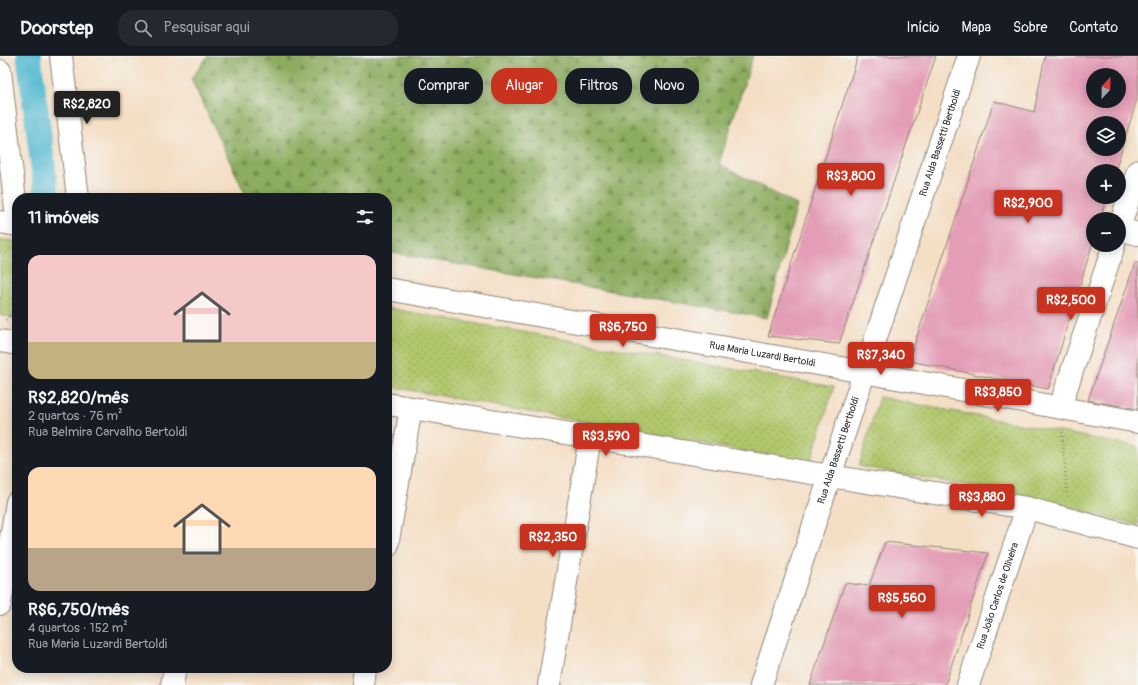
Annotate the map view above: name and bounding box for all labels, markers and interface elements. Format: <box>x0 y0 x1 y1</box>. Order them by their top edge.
search box <box>118 10 398 46</box>
text: Doorstep <box>20 16 94 40</box>
icon: search <box>132 17 154 39</box>
text: Pesquisar aqui <box>164 18 250 37</box>
text: Início <box>906 19 939 36</box>
text: Mapa <box>961 19 991 36</box>
text: Sobre <box>1013 19 1047 36</box>
text: Contato <box>1069 19 1118 36</box>
chip: Comprar <box>404 68 483 104</box>
chip: Alugar <box>491 68 557 104</box>
chip: Filtros <box>565 68 632 104</box>
chip: Novo <box>640 68 699 104</box>
north arrow <box>1086 68 1126 108</box>
map controls <box>1086 68 1126 252</box>
street label: Rua Alda Bassetti Bertholdi <box>917 88 964 198</box>
pin: R$2,820 <box>50 91 124 125</box>
text: R$2,820 <box>63 96 111 112</box>
button: layers <box>1086 116 1126 156</box>
pin: R$3,800 <box>814 163 888 197</box>
button: + <box>1086 164 1126 204</box>
text: R$3,800 <box>826 168 876 184</box>
pin: R$2,900 <box>991 190 1065 224</box>
text: R$2,900 <box>1003 195 1053 211</box>
icon: filters <box>354 206 376 228</box>
text: 11 imóveis <box>28 207 99 228</box>
button: − <box>1086 212 1126 252</box>
icon: home <box>166 281 238 353</box>
pin: R$2,500 <box>1034 287 1108 321</box>
text: R$2,500 <box>1046 292 1096 308</box>
pin: R$6,750 <box>586 314 660 348</box>
text: R$6,750 <box>599 319 647 335</box>
street label: Rua Maria Luzardi Bertoldi <box>709 339 816 369</box>
pin: R$7,340 <box>844 342 918 376</box>
text: R$7,340 <box>857 347 905 363</box>
pin: R$3,850 <box>961 379 1035 413</box>
text: R$3,850 <box>974 384 1022 400</box>
text: R$2,820/mês <box>28 387 128 408</box>
street label: Rua Alda Bassetti Bertholdi <box>815 395 862 505</box>
text: 2 quartos · 76 m² <box>28 408 123 424</box>
pin: R$3,590 <box>569 423 643 457</box>
text: Rua Belmira Carvalho Bertoldi <box>28 424 187 440</box>
text: R$3,590 <box>582 428 630 444</box>
pin: R$3,880 <box>945 484 1019 518</box>
text: R$3,880 <box>958 489 1006 505</box>
icon: home <box>166 493 238 565</box>
pin: R$2,350 <box>516 524 590 558</box>
text: R$2,350 <box>529 529 577 545</box>
street label: Rua João Carlos de Oliveira <box>974 541 1021 651</box>
pin: R$5,560 <box>865 585 939 619</box>
text: R$5,560 <box>878 590 926 606</box>
text: R$6,750/mês <box>28 599 129 620</box>
text: 4 quartos · 152 m² <box>28 620 128 636</box>
text: Rua Maria Luzardi Bertoldi <box>28 636 167 652</box>

